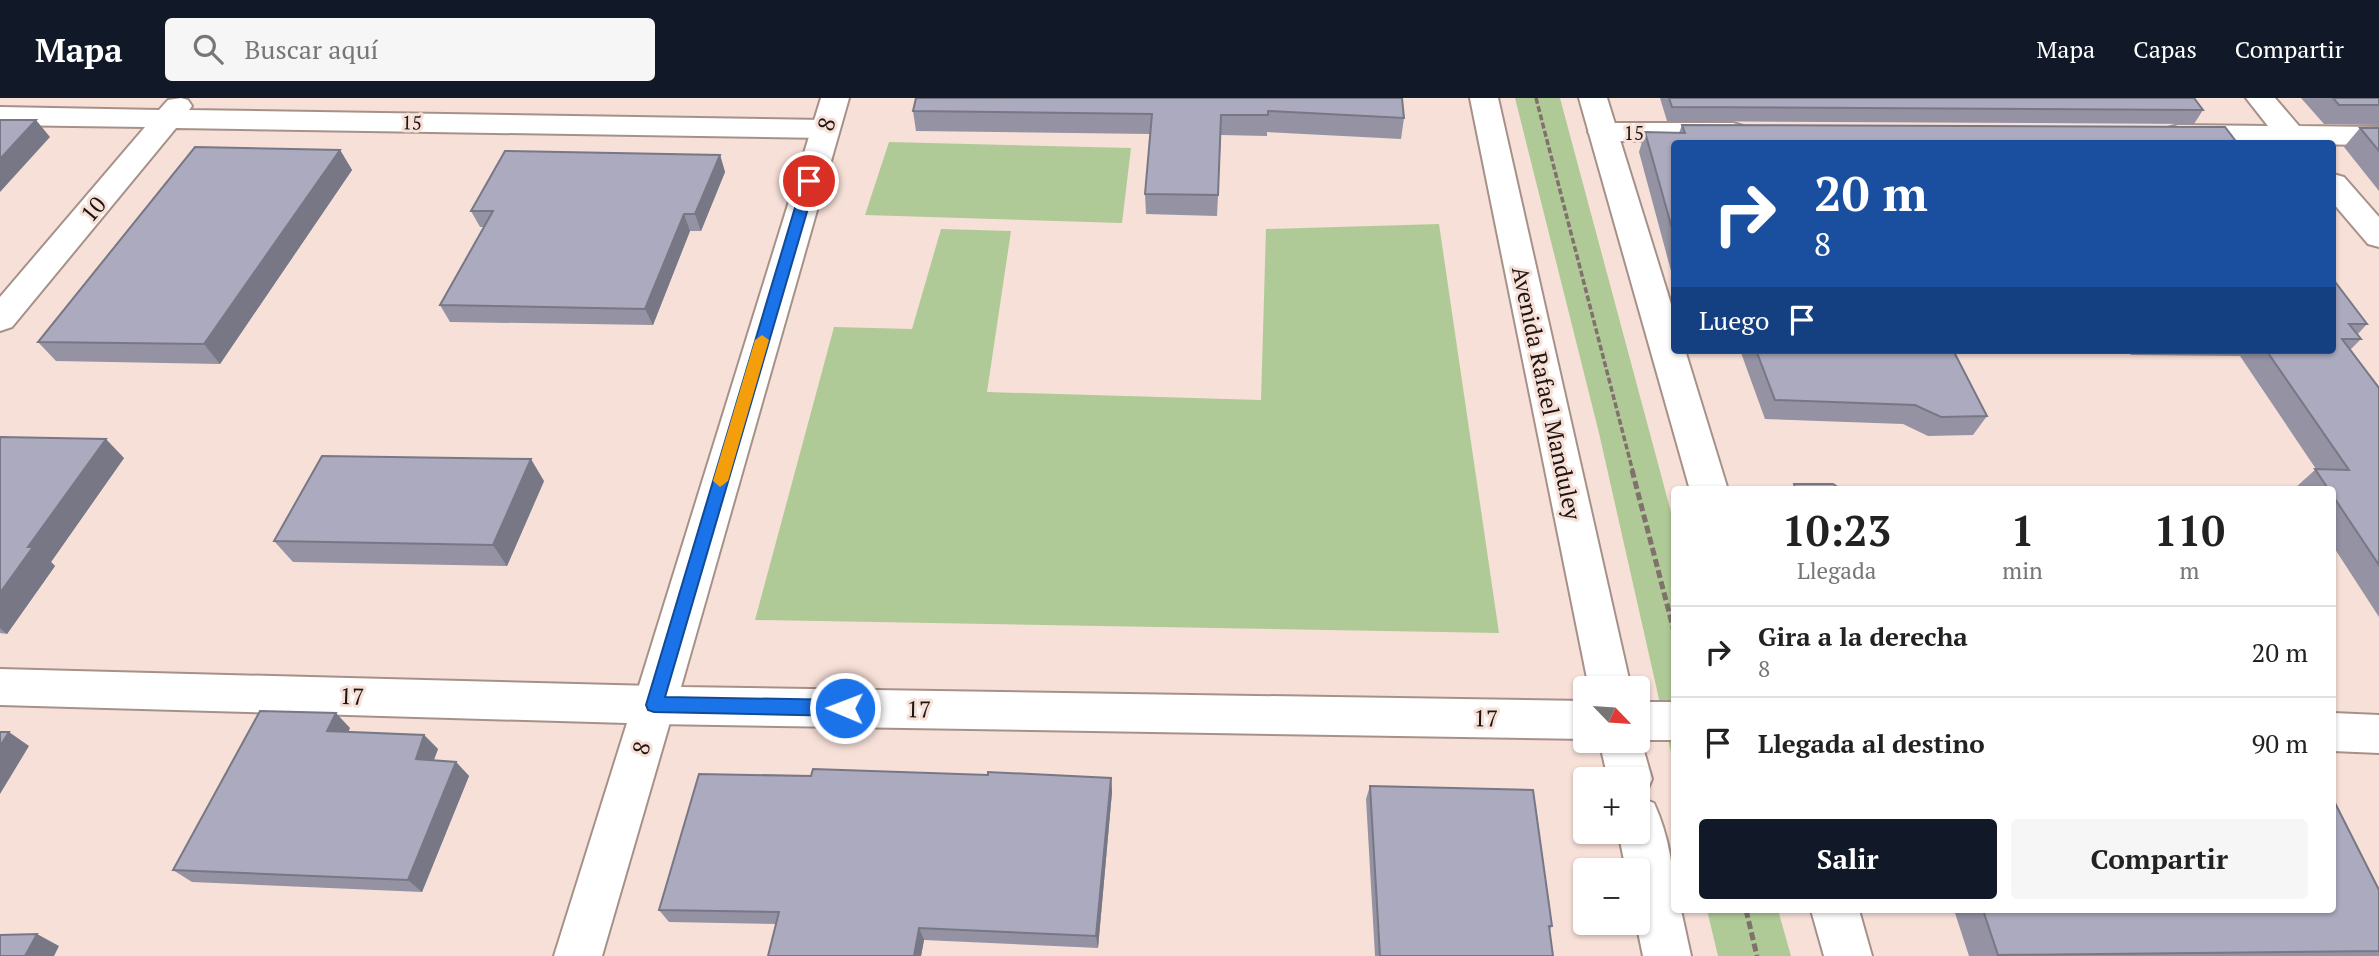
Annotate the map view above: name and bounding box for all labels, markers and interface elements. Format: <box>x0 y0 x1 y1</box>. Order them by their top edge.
search box <box>165 18 655 81</box>
text: Mapa <box>35 28 123 71</box>
icon: search <box>189 30 227 68</box>
text: Buscar aquí <box>245 32 378 66</box>
text: Mapa <box>2037 33 2095 65</box>
text: Capas <box>2133 33 2197 65</box>
text: Compartir <box>2235 33 2344 65</box>
street label: 15 <box>402 109 422 135</box>
street label: 8 <box>809 113 843 135</box>
street label: 15 <box>1624 120 1644 145</box>
pin <box>779 151 839 211</box>
text: 20 m <box>1814 160 1928 225</box>
icon: arrive <box>790 162 828 200</box>
icon: right <box>1699 168 1790 259</box>
street label: 10 <box>73 190 113 228</box>
text: 8 <box>1814 223 1831 265</box>
street label: Avenida Rafael Manduley <box>1505 264 1589 523</box>
icon: arrive <box>1783 301 1821 339</box>
text: Luego <box>1699 303 1769 337</box>
text: 10:23 <box>1782 502 1891 558</box>
text: 1 <box>2011 502 2034 558</box>
text: 110 <box>2154 502 2225 558</box>
text: Llegada <box>1797 555 1876 586</box>
text: min <box>2002 555 2043 586</box>
text: m <box>2179 555 2199 586</box>
text: Gira a la derecha <box>1758 619 1968 653</box>
icon: right <box>1699 633 1737 671</box>
text: 20 m <box>2252 635 2308 669</box>
text: 8 <box>1758 653 1770 684</box>
position arrow <box>808 671 882 745</box>
north arrow <box>1573 676 1650 752</box>
map controls <box>1573 676 1650 935</box>
street label: 17 <box>339 680 365 712</box>
street label: 17 <box>906 693 932 725</box>
street label: 17 <box>1473 702 1499 734</box>
icon: arrive <box>1699 724 1737 762</box>
text: Llegada al destino <box>1758 726 1985 760</box>
text: 90 m <box>2252 726 2308 760</box>
street label: 8 <box>624 738 658 758</box>
button: + <box>1573 767 1650 844</box>
button: Salir <box>1699 819 1997 899</box>
button: Compartir <box>2011 819 2308 899</box>
button: − <box>1573 858 1650 935</box>

